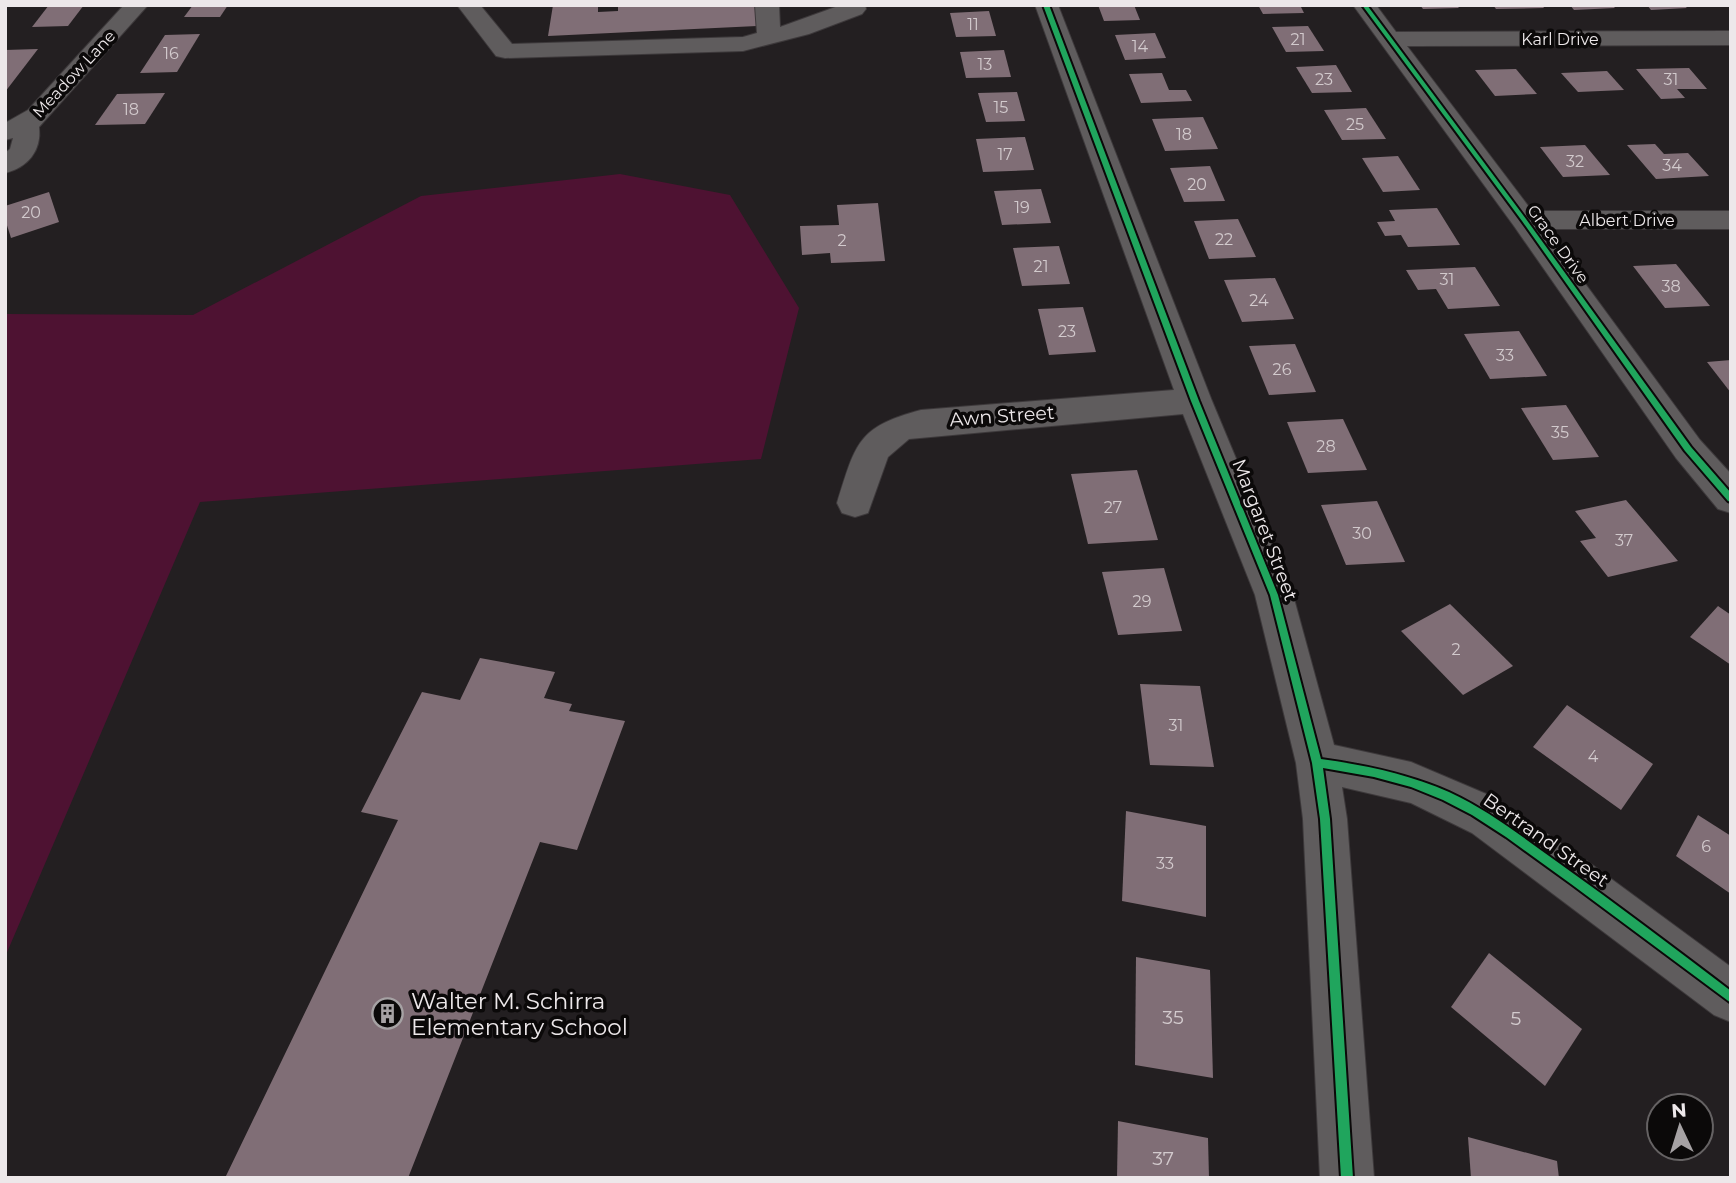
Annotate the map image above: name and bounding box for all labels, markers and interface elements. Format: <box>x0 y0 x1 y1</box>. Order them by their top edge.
house number: 11 <box>967 15 979 34</box>
street label: Meadow Lane <box>29 26 119 122</box>
house number: 21 <box>1291 30 1305 49</box>
street label: Karl Drive <box>1521 30 1599 49</box>
house number: 14 <box>1132 37 1149 56</box>
house number: 16 <box>163 44 179 63</box>
house number: 13 <box>978 55 992 74</box>
house number: 23 <box>1315 70 1333 89</box>
house number: 31 <box>1664 70 1678 89</box>
house number: 15 <box>994 98 1008 117</box>
house number: 18 <box>123 100 139 119</box>
house number: 25 <box>1346 115 1364 134</box>
house number: 18 <box>1176 125 1192 144</box>
house number: 17 <box>997 145 1013 164</box>
house number: 32 <box>1566 152 1584 171</box>
house number: 34 <box>1662 156 1682 175</box>
house number: 20 <box>1187 175 1207 194</box>
house number: 19 <box>1014 198 1030 217</box>
street label: Grace Drive <box>1523 201 1593 287</box>
house number: 20 <box>21 203 41 222</box>
street label: Albert Drive <box>1579 211 1675 230</box>
house number: 22 <box>1215 230 1233 249</box>
house number: 2 <box>837 231 847 250</box>
house number: 21 <box>1034 257 1048 276</box>
house number: 31 <box>1440 270 1454 289</box>
house number: 38 <box>1661 277 1681 296</box>
house number: 24 <box>1249 291 1269 310</box>
house number: 23 <box>1058 322 1076 341</box>
house number: 33 <box>1496 346 1514 365</box>
house number: 26 <box>1273 360 1292 379</box>
street label: Awn Street <box>949 401 1056 431</box>
house number: 35 <box>1551 423 1569 442</box>
house number: 28 <box>1316 437 1336 456</box>
street label: Margaret Street <box>1227 456 1303 604</box>
house number: 27 <box>1104 498 1122 517</box>
house number: 30 <box>1352 524 1372 543</box>
house number: 37 <box>1615 531 1633 550</box>
house number: 29 <box>1133 592 1151 611</box>
house number: 2 <box>1451 640 1461 659</box>
house number: 31 <box>1169 716 1183 735</box>
house number: 4 <box>1588 747 1599 766</box>
street label: Bertrand Street <box>1479 788 1613 892</box>
house number: 6 <box>1701 837 1711 856</box>
house number: 33 <box>1156 854 1174 873</box>
place label: Walter M. Schirra Elementary School <box>411 987 628 1041</box>
building icon: Walter M. Schirra Elementary School <box>371 997 405 1031</box>
house number: 35 <box>1162 1006 1184 1029</box>
house number: 5 <box>1511 1007 1522 1030</box>
north arrow <box>1645 1092 1715 1162</box>
text: N <box>1670 1099 1687 1123</box>
house number: 37 <box>1152 1147 1174 1170</box>

